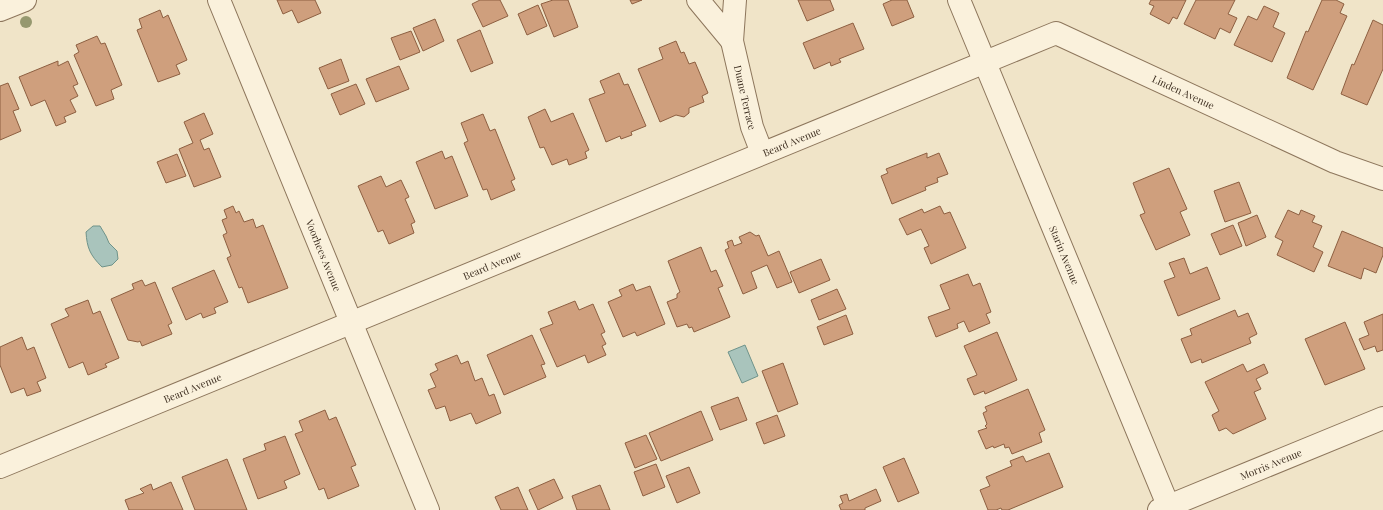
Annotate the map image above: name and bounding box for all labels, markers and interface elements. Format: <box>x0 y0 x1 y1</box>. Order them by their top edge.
street label: Duane Terrace <box>731 64 759 132</box>
street label: Linden Avenue <box>1150 71 1217 112</box>
street label: Beard Avenue <box>761 123 823 160</box>
street label: Voorhees Avenue <box>302 216 345 293</box>
street label: Starin Avenue <box>1046 223 1083 287</box>
street label: Beard Avenue <box>461 247 523 283</box>
street label: Beard Avenue <box>161 370 224 406</box>
street label: Morris Avenue <box>1238 445 1304 483</box>

